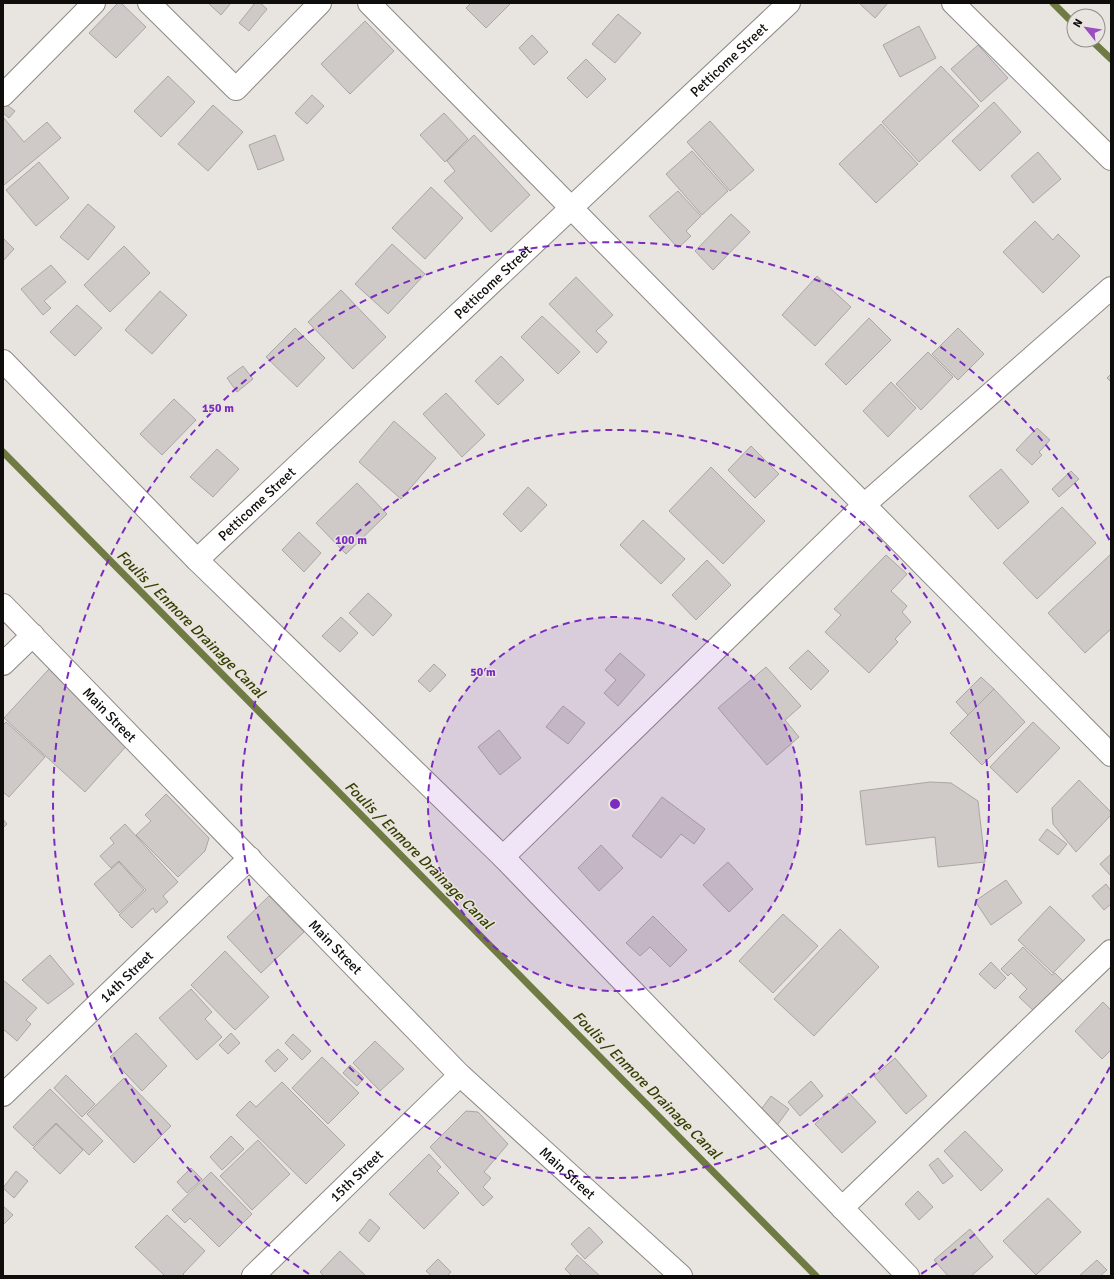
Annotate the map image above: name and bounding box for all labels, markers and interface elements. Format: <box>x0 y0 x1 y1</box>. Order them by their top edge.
north arrow <box>1066 8 1106 48</box>
text: N <box>1070 17 1085 30</box>
street label: Petticome Street <box>687 20 771 101</box>
street label: Petticome Street <box>451 242 535 323</box>
text: 150 m <box>202 401 234 416</box>
street label: Petticome Street <box>215 464 299 545</box>
text: 100 m <box>335 533 367 548</box>
water label: Foulis / Enmore Drainage Canal <box>113 546 270 703</box>
text: 50 m <box>470 665 496 680</box>
street label: Main Street <box>79 684 140 746</box>
water label: Foulis / Enmore Drainage Canal <box>341 777 498 934</box>
centre of rings <box>608 797 622 811</box>
street label: Main Street <box>305 917 366 978</box>
street label: 14th Street <box>97 947 157 1006</box>
water label: Foulis / Enmore Drainage Canal <box>569 1007 726 1164</box>
street label: Main Street <box>536 1144 599 1203</box>
street label: 15th Street <box>327 1146 387 1206</box>

